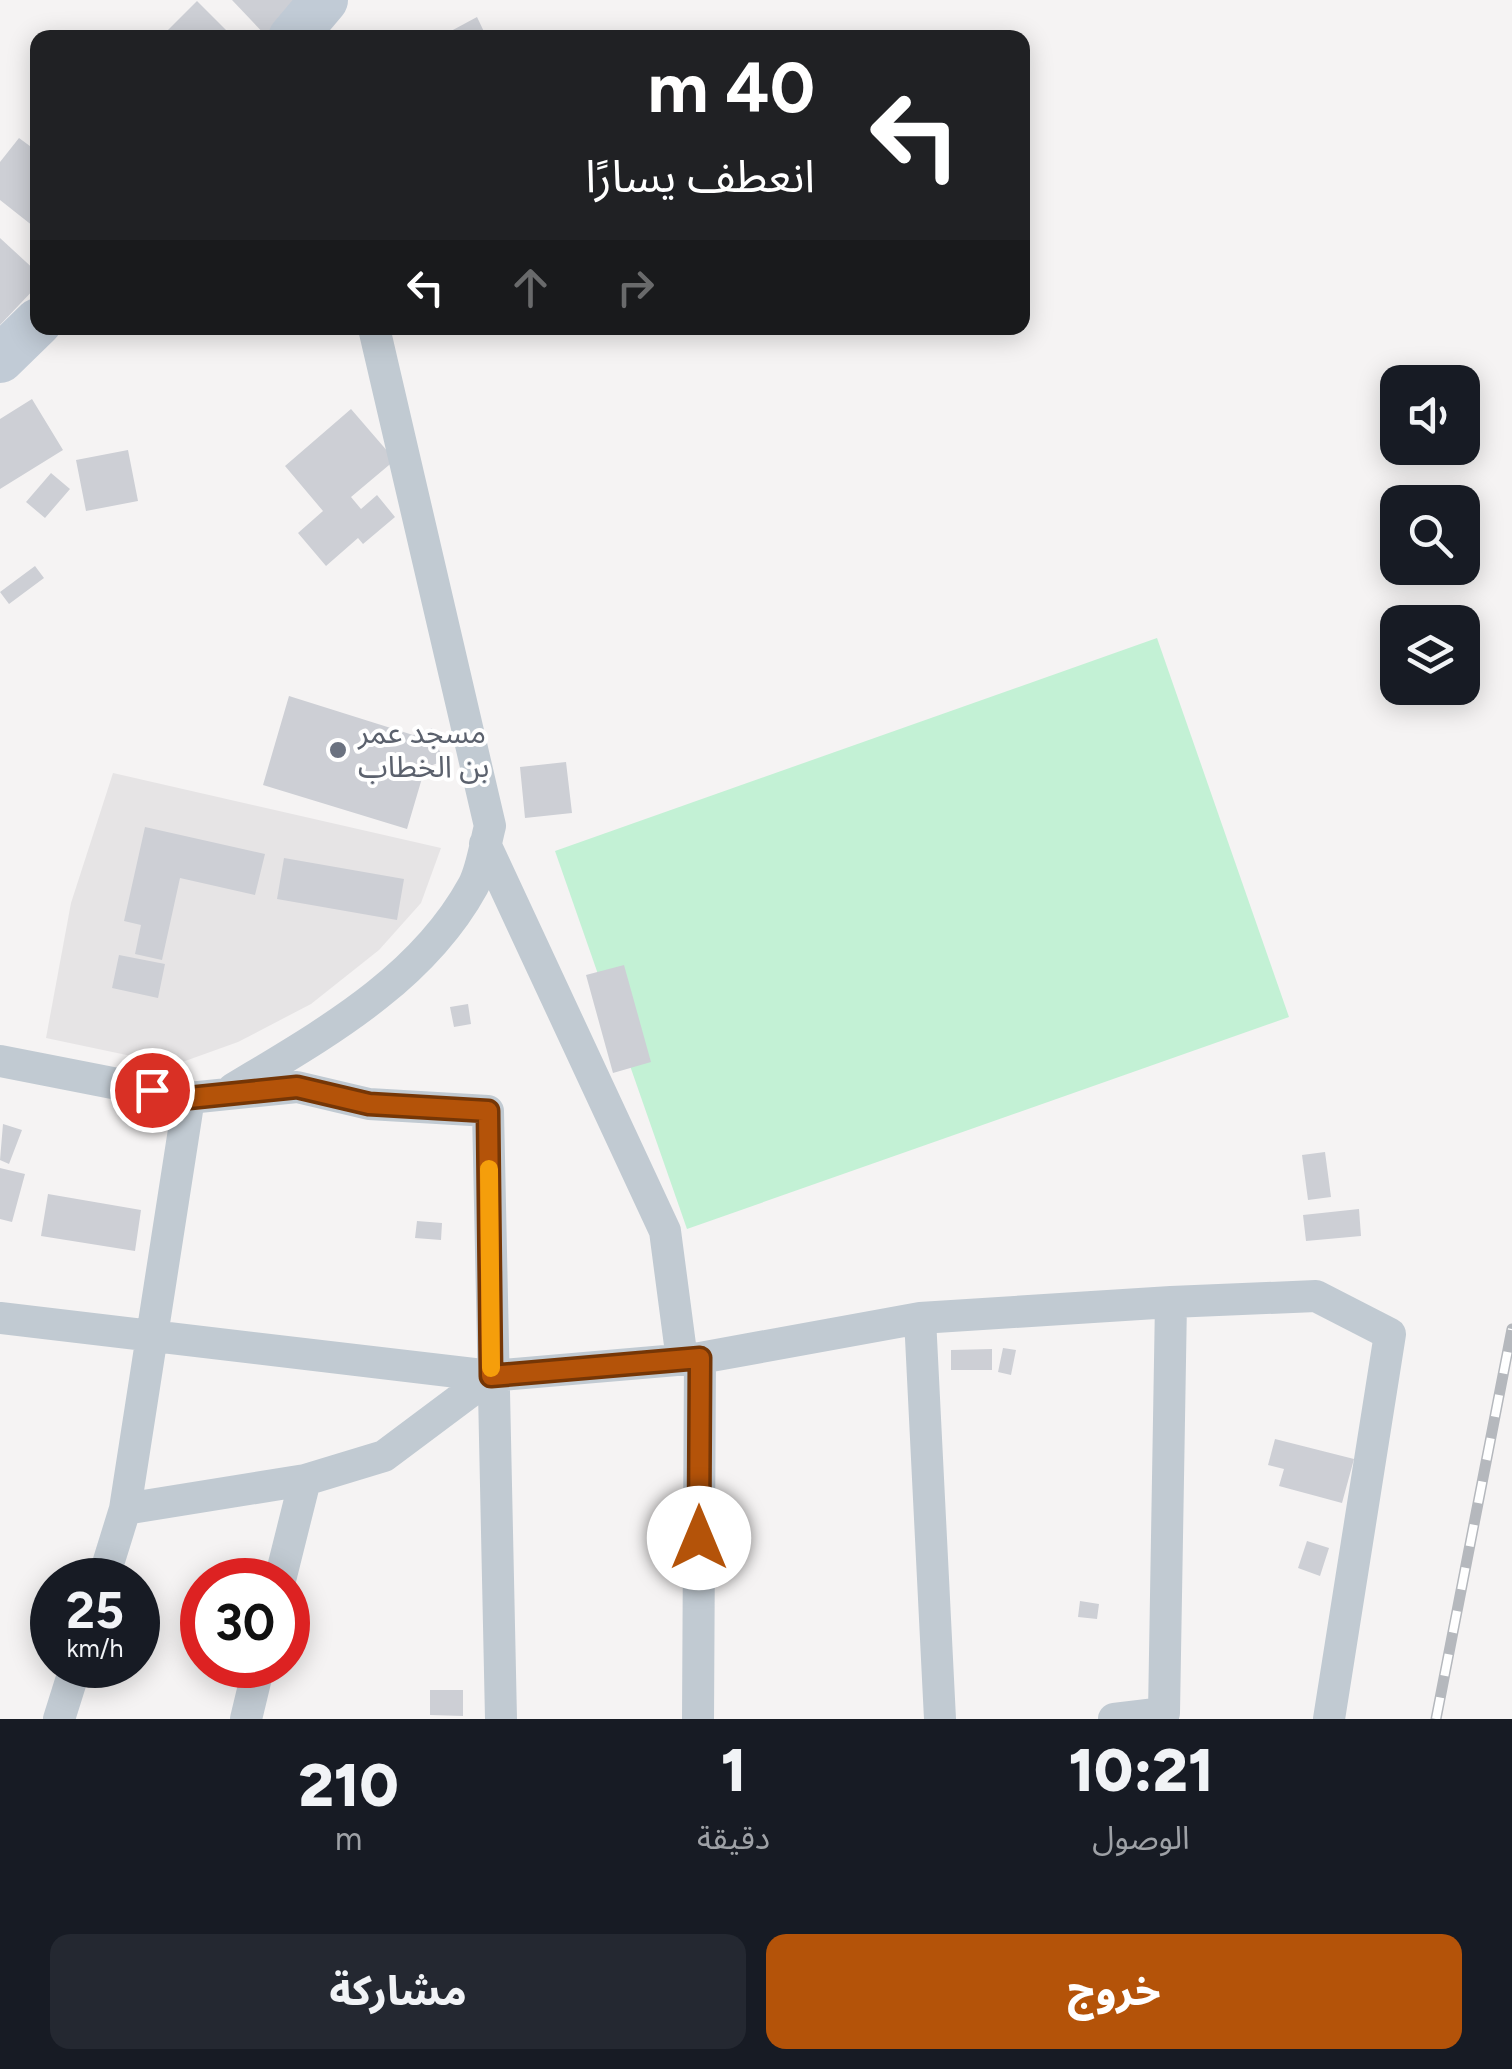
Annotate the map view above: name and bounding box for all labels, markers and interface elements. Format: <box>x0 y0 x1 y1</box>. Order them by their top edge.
text: 40 m <box>648 45 815 130</box>
icon: left <box>850 70 980 200</box>
text: انعطف يسارًا <box>585 149 815 203</box>
icon: left <box>398 260 453 315</box>
icon: ahead <box>503 260 558 315</box>
icon: right <box>608 260 663 315</box>
map controls <box>1380 365 1480 705</box>
button: sound <box>1380 365 1480 465</box>
button: search <box>1380 485 1480 585</box>
button: layers <box>1380 605 1480 705</box>
place label: مسجد عمر بن الخطاب <box>357 714 489 785</box>
marker: مسجد عمر بن الخطاب <box>327 739 349 761</box>
pin <box>110 1048 195 1133</box>
icon: arrive <box>125 1063 180 1118</box>
position arrow <box>647 1486 751 1590</box>
speed limit sign: 30 <box>180 1558 310 1688</box>
text: 25 <box>66 1580 124 1641</box>
text: km/h <box>66 1633 124 1663</box>
text: 1 <box>721 1734 746 1806</box>
text: 10:21 <box>1069 1734 1213 1806</box>
text: 210 <box>299 1749 399 1821</box>
text: دقيقة <box>697 1819 770 1857</box>
text: الوصول <box>1092 1819 1190 1857</box>
text: m <box>335 1820 362 1858</box>
button: مشاركة <box>50 1934 746 2049</box>
button: خروج <box>766 1934 1462 2049</box>

